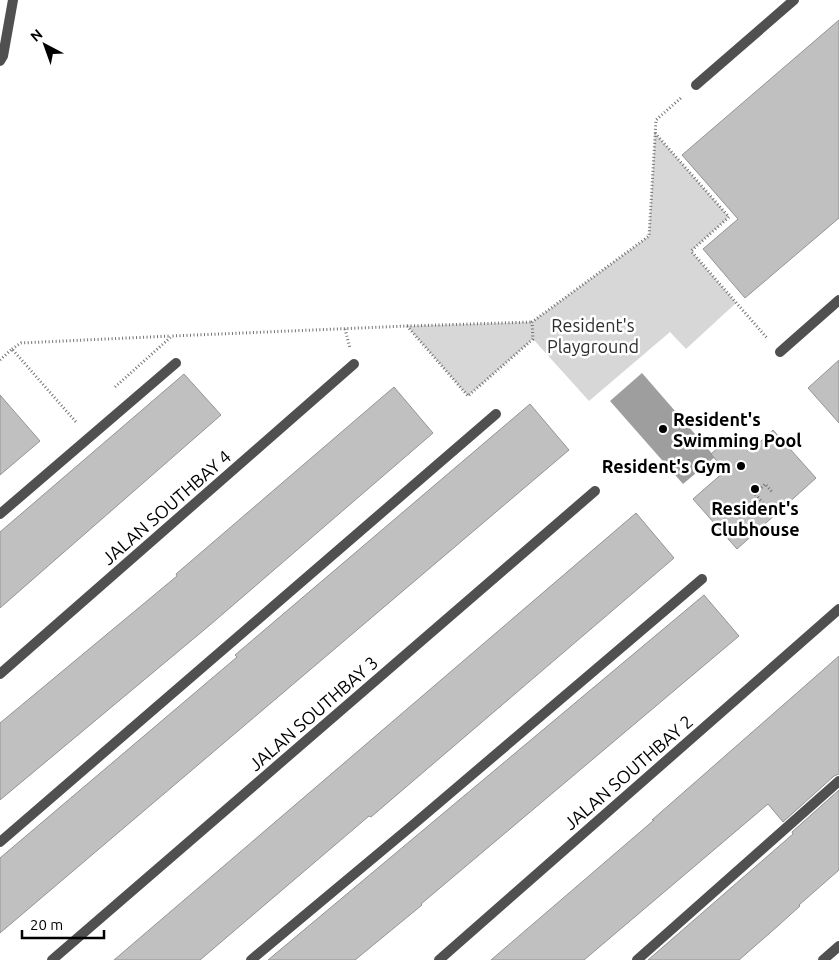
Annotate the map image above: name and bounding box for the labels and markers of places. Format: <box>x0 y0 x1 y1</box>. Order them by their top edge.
place label: Resident's Swimming Pool <box>673 409 802 450</box>
marker: Resident's Swimming Pool <box>657 423 669 435</box>
place label: Resident's Gym <box>602 456 731 476</box>
marker: Resident's Gym <box>735 460 747 472</box>
marker: Resident's Clubhouse <box>749 483 761 495</box>
place label: Resident's Clubhouse <box>710 498 800 539</box>

